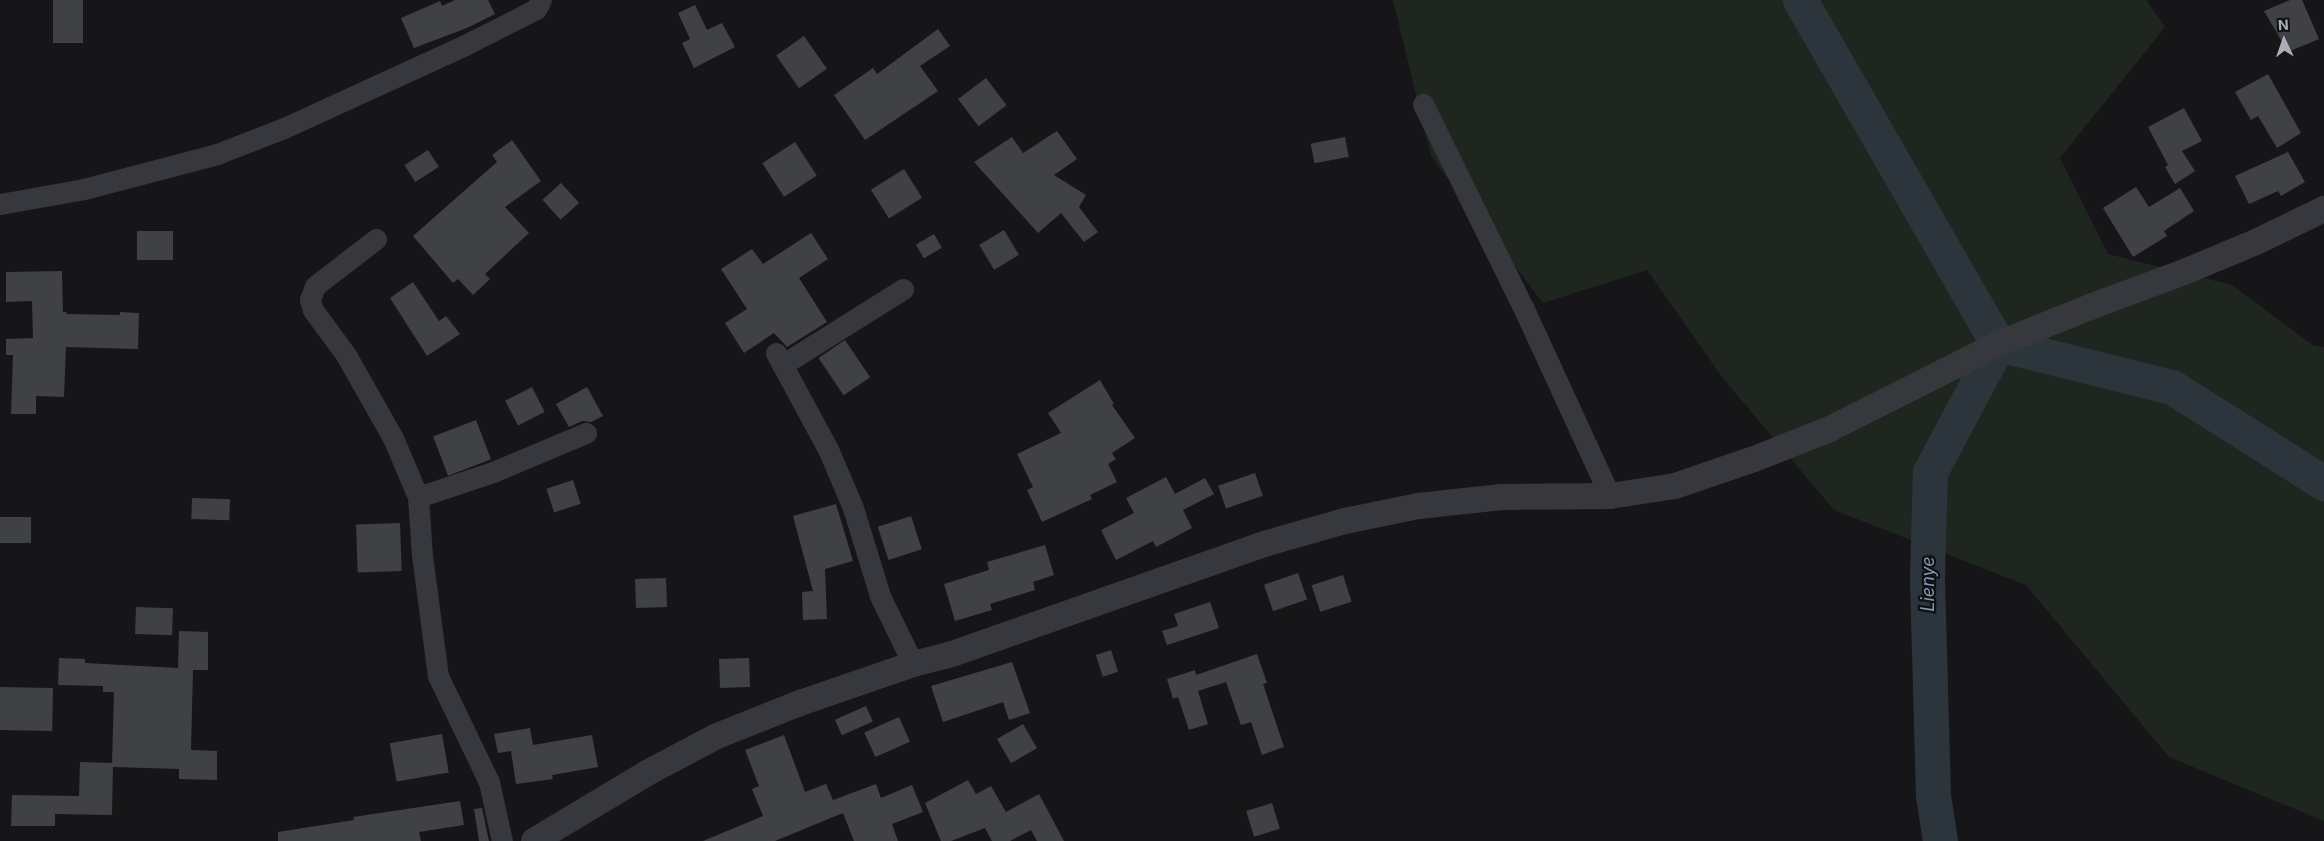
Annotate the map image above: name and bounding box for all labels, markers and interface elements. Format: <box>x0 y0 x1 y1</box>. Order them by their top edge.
north arrow <box>2259 15 2309 65</box>
text: N <box>2277 16 2289 33</box>
water label: Lienye <box>1917 556 1939 612</box>

